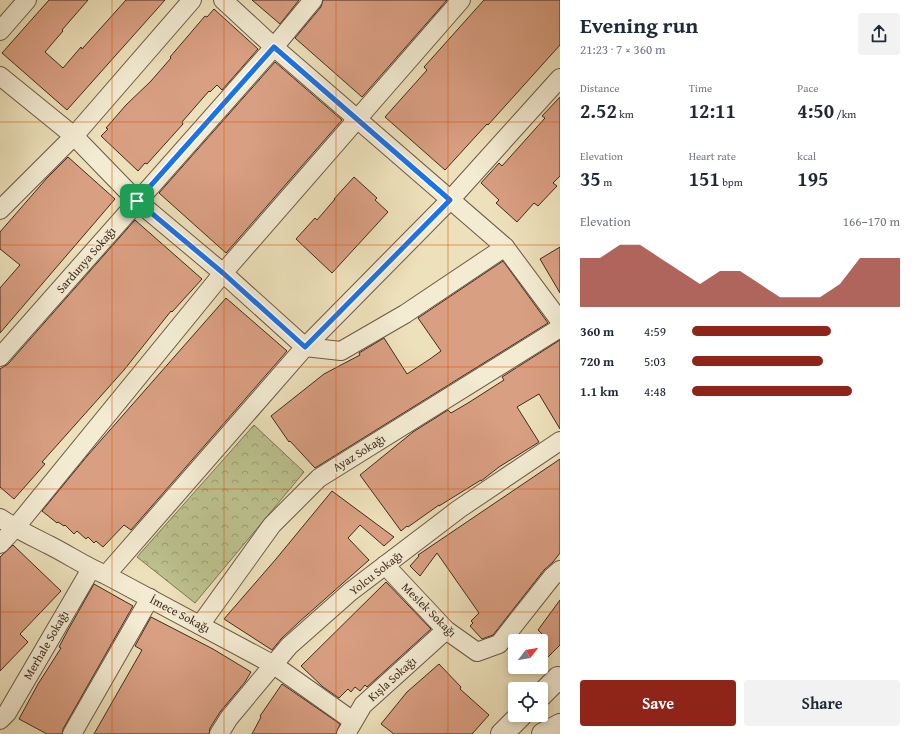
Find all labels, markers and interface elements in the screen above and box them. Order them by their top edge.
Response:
text: Evening run [580,9,698,41]
button: share [858,13,900,55]
text: 21:23 · 7 × 360 m [580,40,666,59]
text: Distance [580,80,619,96]
text: Time [689,80,712,96]
text: Pace [797,80,818,96]
text: 2.52 [580,96,617,125]
text: 12:11 [689,96,736,125]
text: 4:50 [797,96,834,125]
text: km [617,106,634,122]
text: /km [834,106,856,122]
text: Elevation [580,148,623,164]
text: Heart rate [689,148,736,164]
text: kcal [797,148,816,164]
text: 35 [580,164,601,193]
text: 151 [689,164,720,193]
text: 195 [797,164,828,193]
text: m [601,174,612,190]
text: bpm [720,174,743,190]
pin [120,184,154,218]
icon: arrive [126,190,148,212]
text: Elevation [580,212,631,231]
text: 166–170 m [843,212,900,231]
street label: Sardunya Sokağı [52,222,120,297]
text: 360 m [580,322,614,341]
text: 4:59 [644,322,666,341]
text: 720 m [580,352,614,371]
text: 5:03 [644,352,666,371]
text: 1.1 km [580,382,619,401]
text: 4:48 [644,382,666,401]
street label: Ayaz Sokağı [329,429,389,475]
street label: Yolcu Sokağı [345,546,406,599]
street label: Meslek Sokağı [398,579,461,641]
street label: İmece Sokağı [147,591,214,637]
street label: Merhale Sokağı [19,606,73,683]
north arrow [508,634,548,674]
map controls [508,634,548,722]
street label: Kışla Sokağı [364,652,420,705]
button: Save [580,680,736,726]
button: Share [744,680,900,726]
button: locate [508,682,548,722]

